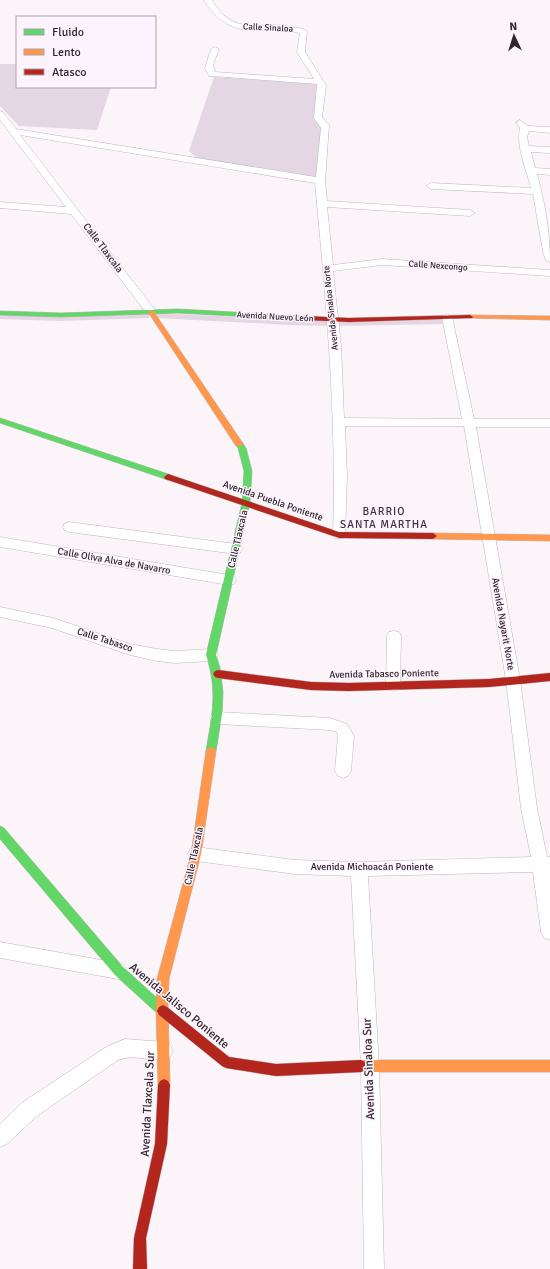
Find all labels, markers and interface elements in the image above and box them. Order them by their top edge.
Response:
legend [16,16,156,88]
north arrow [494,16,534,56]
text: N [509,20,518,33]
street label: Calle Sinaloa [243,21,294,35]
text: Fluido [52,25,84,40]
text: Lento [52,45,81,60]
text: Atasco [52,65,87,80]
street label: Calle Tlaxcala [80,221,126,275]
street label: Calle Nexcongo [408,258,468,274]
street label: Avenida Sinaloa Norte [321,265,341,351]
street label: Avenida Nuevo León [236,309,314,325]
street label: Avenida Puebla Poniente [221,478,325,524]
district label: BARRIO SANTA MARTHA [340,505,428,531]
street label: Calle Tlaxcala [226,509,250,569]
street label: Calle Oliva Alva de Navarro [57,545,171,577]
street label: Avenida Nayarit Norte [489,577,517,671]
street label: Calle Tabasco [76,625,134,655]
street label: Avenida Tabasco Poniente [329,667,439,681]
street label: Calle Tlaxcala [182,826,206,886]
street label: Avenida Michoacán Poniente [311,861,433,873]
street label: Avenida Jalisco Poniente [126,960,232,1052]
street label: Avenida Sinaloa Sur [360,1017,378,1120]
street label: Avenida Tlaxcala Sur [138,1050,158,1157]

